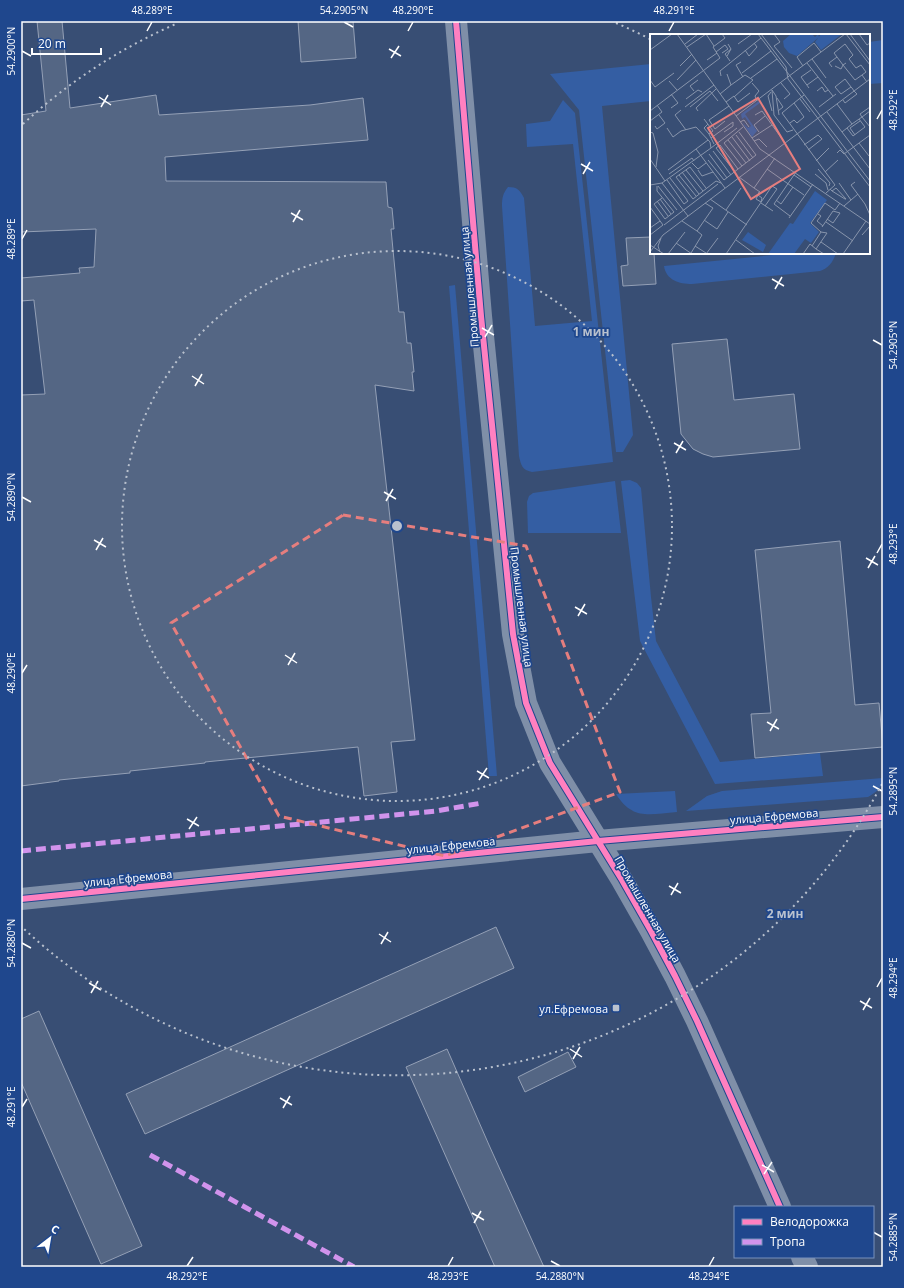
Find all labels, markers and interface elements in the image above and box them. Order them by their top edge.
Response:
text: 48.289°E [131,3,173,17]
text: 54.2905°N [320,3,368,17]
text: 48.290°E [392,3,434,17]
text: 48.291°E [653,3,695,17]
text: 54.2900°N [4,27,18,75]
scale bar [32,30,101,56]
inset map [650,34,870,254]
text: 20 m [38,35,66,52]
text: 48.292°E [886,89,900,131]
text: 48.289°E [4,218,18,260]
street label: Промышленная улица [456,226,482,348]
text: 54.2905°N [886,321,900,369]
text: 1 мин [573,323,609,340]
text: 54.2890°N [4,473,18,521]
centre of rings [390,519,404,533]
text: 48.293°E [886,523,900,565]
street label: Промышленная улица [507,546,537,668]
text: 48.290°E [4,652,18,694]
text: 54.2895°N [886,767,900,815]
street label: улица Ефремова [729,805,819,827]
street label: улица Ефремова [406,833,496,857]
street label: Промышленная улица [611,853,685,965]
street label: улица Ефремова [83,866,173,890]
text: 2 мин [767,905,803,922]
text: 54.2880°N [4,919,18,967]
text: 48.294°E [886,957,900,999]
place label: ул.Ефремова [539,1001,608,1016]
marker: ул.Ефремова [611,1003,621,1013]
text: 48.291°E [4,1086,18,1128]
legend [734,1206,874,1258]
text: Велодорожка [770,1213,849,1230]
text: 54.2885°N [886,1213,900,1261]
north arrow [30,1218,70,1258]
text: С [49,1221,62,1237]
text: Тропа [770,1233,805,1250]
text: 48.292°E [166,1269,208,1283]
text: 48.293°E [427,1269,469,1283]
text: 54.2880°N [536,1269,584,1283]
text: 48.294°E [688,1269,730,1283]

